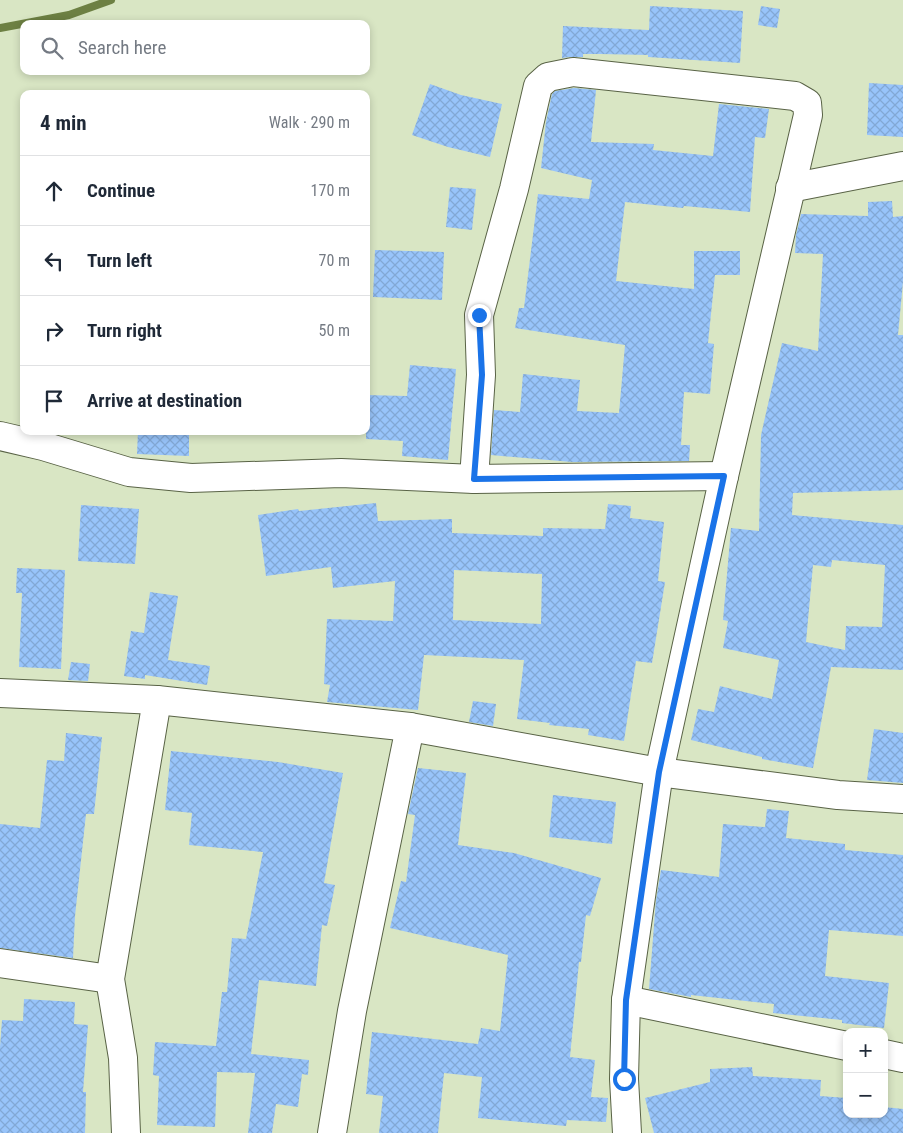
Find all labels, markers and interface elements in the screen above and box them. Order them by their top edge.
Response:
search box [20,20,370,75]
icon: search [38,34,66,62]
text: Search here [78,36,166,59]
text: 4 min [40,111,87,135]
text: Walk · 290 m [269,113,350,132]
icon: ahead [40,177,68,205]
text: Continue [87,179,155,202]
text: 170 m [311,181,350,200]
icon: left [40,247,68,275]
text: Turn left [87,249,152,272]
text: 70 m [318,251,350,270]
route end [468,304,491,327]
icon: right [40,317,68,345]
text: Turn right [87,319,162,342]
text: 50 m [318,321,350,340]
icon: arrive [40,387,68,415]
text: Arrive at destination [87,389,242,412]
map controls [843,1028,888,1118]
button: + [843,1028,888,1073]
route start [613,1068,636,1091]
button: − [843,1073,888,1118]

